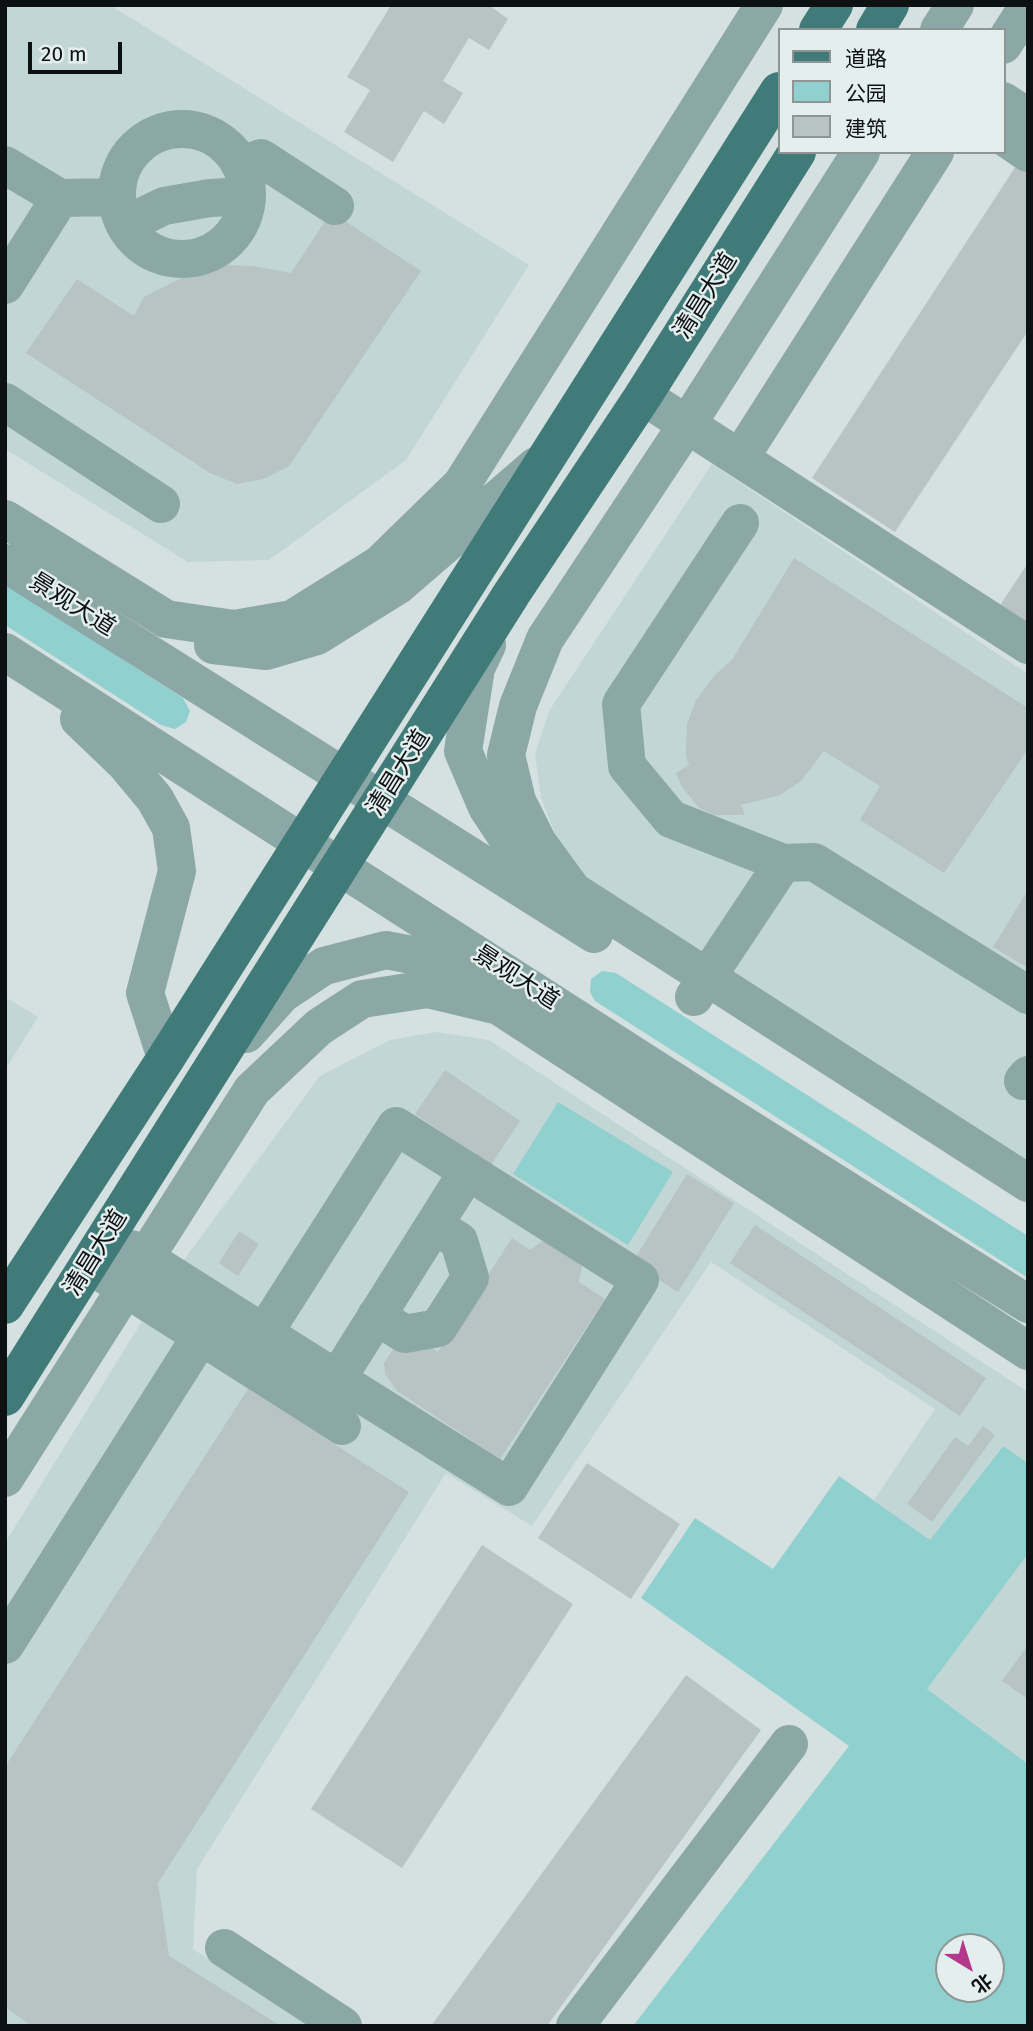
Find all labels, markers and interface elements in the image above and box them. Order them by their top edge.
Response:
scale bar [32,28,126,72]
legend [778,28,1005,154]
text: 20 m [41,41,87,67]
text: 道路 [845,46,887,72]
text: 公园 [845,81,887,107]
text: 建筑 [845,116,887,142]
street label: 清昌大道 [668,248,744,344]
street label: 景观大道 [24,567,120,643]
street label: 清昌大道 [361,725,437,821]
street label: 景观大道 [468,940,564,1016]
street label: 清昌大道 [58,1205,134,1301]
north arrow [935,1933,1005,2003]
text: 北 [967,1968,997,1998]

